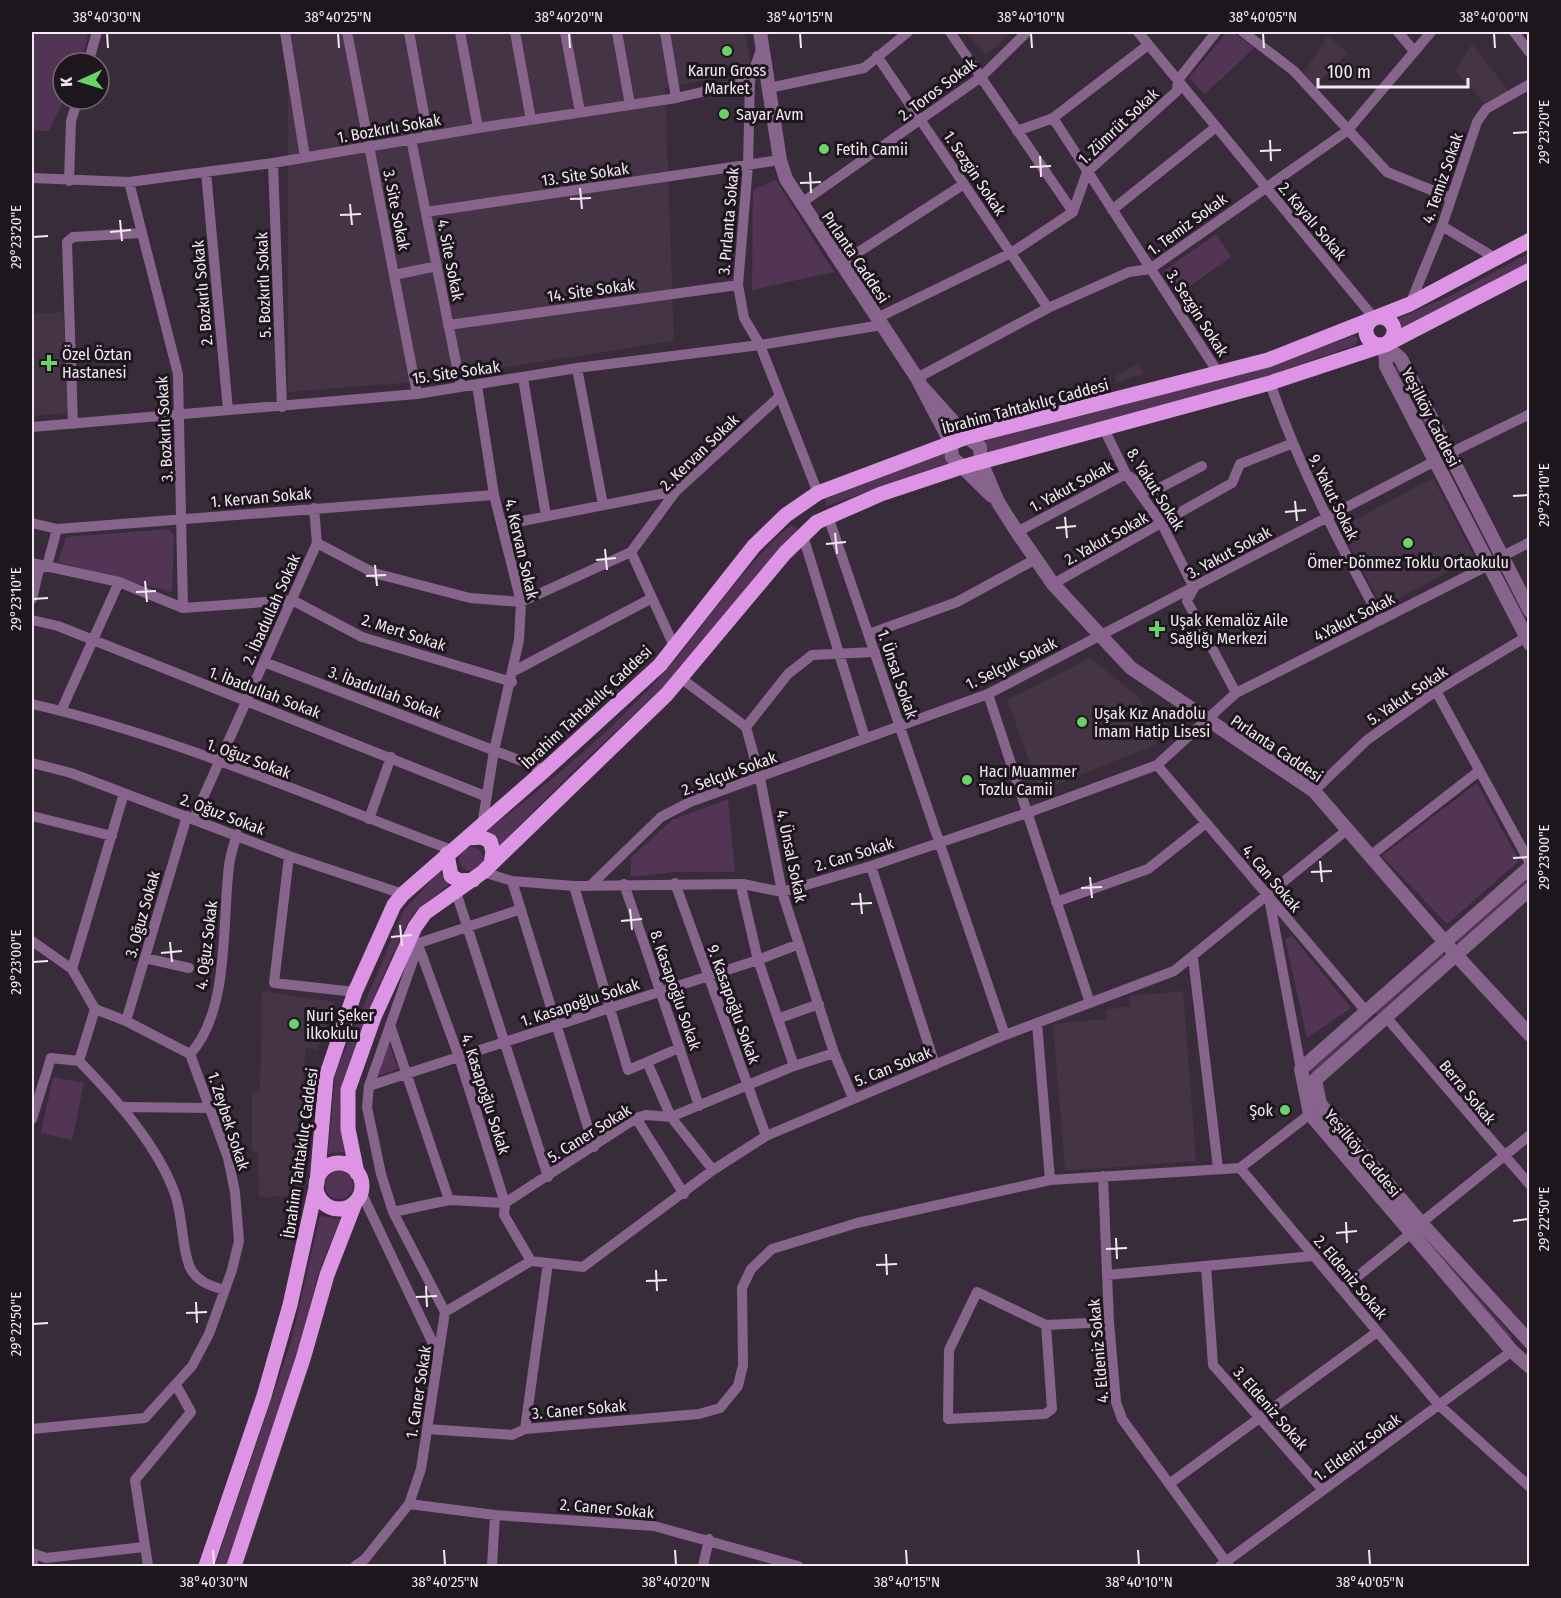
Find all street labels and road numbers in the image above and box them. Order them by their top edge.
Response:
street label: 2. Toros Sokak [895,54,980,125]
street label: 1. Zümrüt Sokak [1074,84,1163,168]
street label: 1. Bozkırlı Sokak [336,110,443,147]
street label: 1. Sezgin Sokak [939,127,1010,220]
street label: 4. Temiz Sokak [1418,130,1467,226]
street label: 13. Site Sokak [540,159,631,190]
street label: 3. Pırlanta Sokak [714,166,743,276]
street label: 3. Site Sokak [379,168,414,253]
street label: 2. Kayalı Sokak [1275,179,1351,264]
street label: 1. Temiz Sokak [1144,189,1231,259]
street label: Pırlanta Caddesi [818,208,893,307]
street label: 4. Site Sokak [433,218,468,303]
street label: 5. Bozkırlı Sokak [252,231,275,338]
street label: 2. Bozkırlı Sokak [188,239,217,346]
street label: 3. Sezgin Sokak [1163,267,1233,360]
street label: 14. Site Sokak [546,275,637,306]
street label: 15. Site Sokak [411,357,502,388]
street label: Yeşilköy Caddesi [1398,365,1464,470]
street label: 3. Bozkırlı Sokak [152,375,177,482]
street label: İbrahim Tahtakılıç Caddesi [940,375,1111,438]
street label: 2. Kervan Sokak [656,410,743,495]
street label: 8. Yakut Sokak [1123,445,1189,534]
street label: 9. Yakut Sokak [1305,451,1363,544]
street label: 1. Yakut Sokak [1026,456,1117,516]
street label: 1. Kervan Sokak [210,484,313,511]
street label: 4. Kervan Sokak [501,497,542,602]
street label: 2. Yakut Sokak [1061,507,1152,569]
street label: 3. Yakut Sokak [1184,522,1275,583]
street label: 2. İbadullah Sokak [239,551,305,667]
street label: 4.Yakut Sokak [1311,589,1398,646]
street label: 2. Mert Sokak [360,610,449,655]
street label: 1. Ünsal Sokak [873,627,922,721]
street label: 1. Selçuk Sokak [963,633,1060,694]
street label: İbrahim Tahtakılıç Caddesi [517,642,656,773]
street label: 5. Yakut Sokak [1364,661,1451,729]
street label: 1. İbadullah Sokak [206,662,324,723]
street label: 3. İbadullah Sokak [326,662,444,723]
street label: Pırlanta Caddesi [1227,711,1326,786]
street label: 1. Oğuz Sokak [204,734,294,783]
street label: 2. Selçuk Sokak [679,747,780,799]
street label: 2. Oğuz Sokak [178,790,268,839]
street label: 4. Ünsal Sokak [772,808,811,905]
street label: 2. Can Sokak [813,833,896,875]
street label: 4. Can Sokak [1238,841,1306,916]
street label: 3. Oğuz Sokak [121,868,164,960]
street label: 4. Oğuz Sokak [192,899,221,991]
street label: 8. Kasapoğlu Sokak [646,928,705,1053]
street label: 9. Kasapoğlu Sokak [703,942,764,1067]
street label: 1. Kasapoğlu Sokak [518,974,642,1031]
street label: 4. Kasapoğlu Sokak [457,1032,514,1157]
street label: 5. Can Sokak [852,1042,935,1091]
street label: Berra Sokak [1435,1056,1500,1129]
street label: İbrahim Tahtakılıç Caddesi [279,1067,322,1240]
street label: 1. Zeybek Sokak [204,1070,253,1173]
street label: 5. Caner Sokak [544,1100,635,1167]
street label: Yeşilköy Caddesi [1321,1106,1405,1201]
street label: 2. Eldeniz Sokak [1310,1232,1392,1324]
street label: 4. Eldeniz Sokak [1084,1298,1113,1404]
street label: 1. Caner Sokak [402,1344,435,1440]
street label: 3. Eldeniz Sokak [1229,1363,1312,1454]
street label: 3. Caner Sokak [531,1396,628,1423]
street label: 1. Eldeniz Sokak [1310,1409,1405,1485]
street label: 2. Caner Sokak [559,1495,655,1522]

